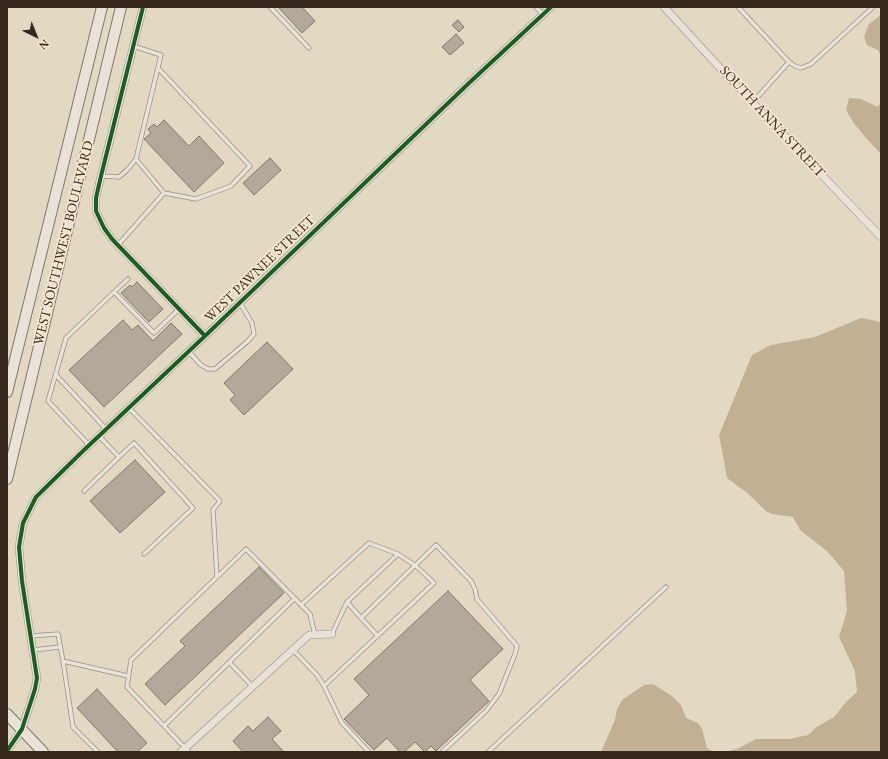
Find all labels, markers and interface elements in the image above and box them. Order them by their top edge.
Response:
north arrow [16,16,56,56]
text: N [36,37,52,53]
street label: SOUTH ANNA STREET [716,63,828,181]
street label: WEST SOUTHWEST BOULEVARD [30,139,98,347]
street label: WEST PAWNEE STREET [201,212,319,326]

